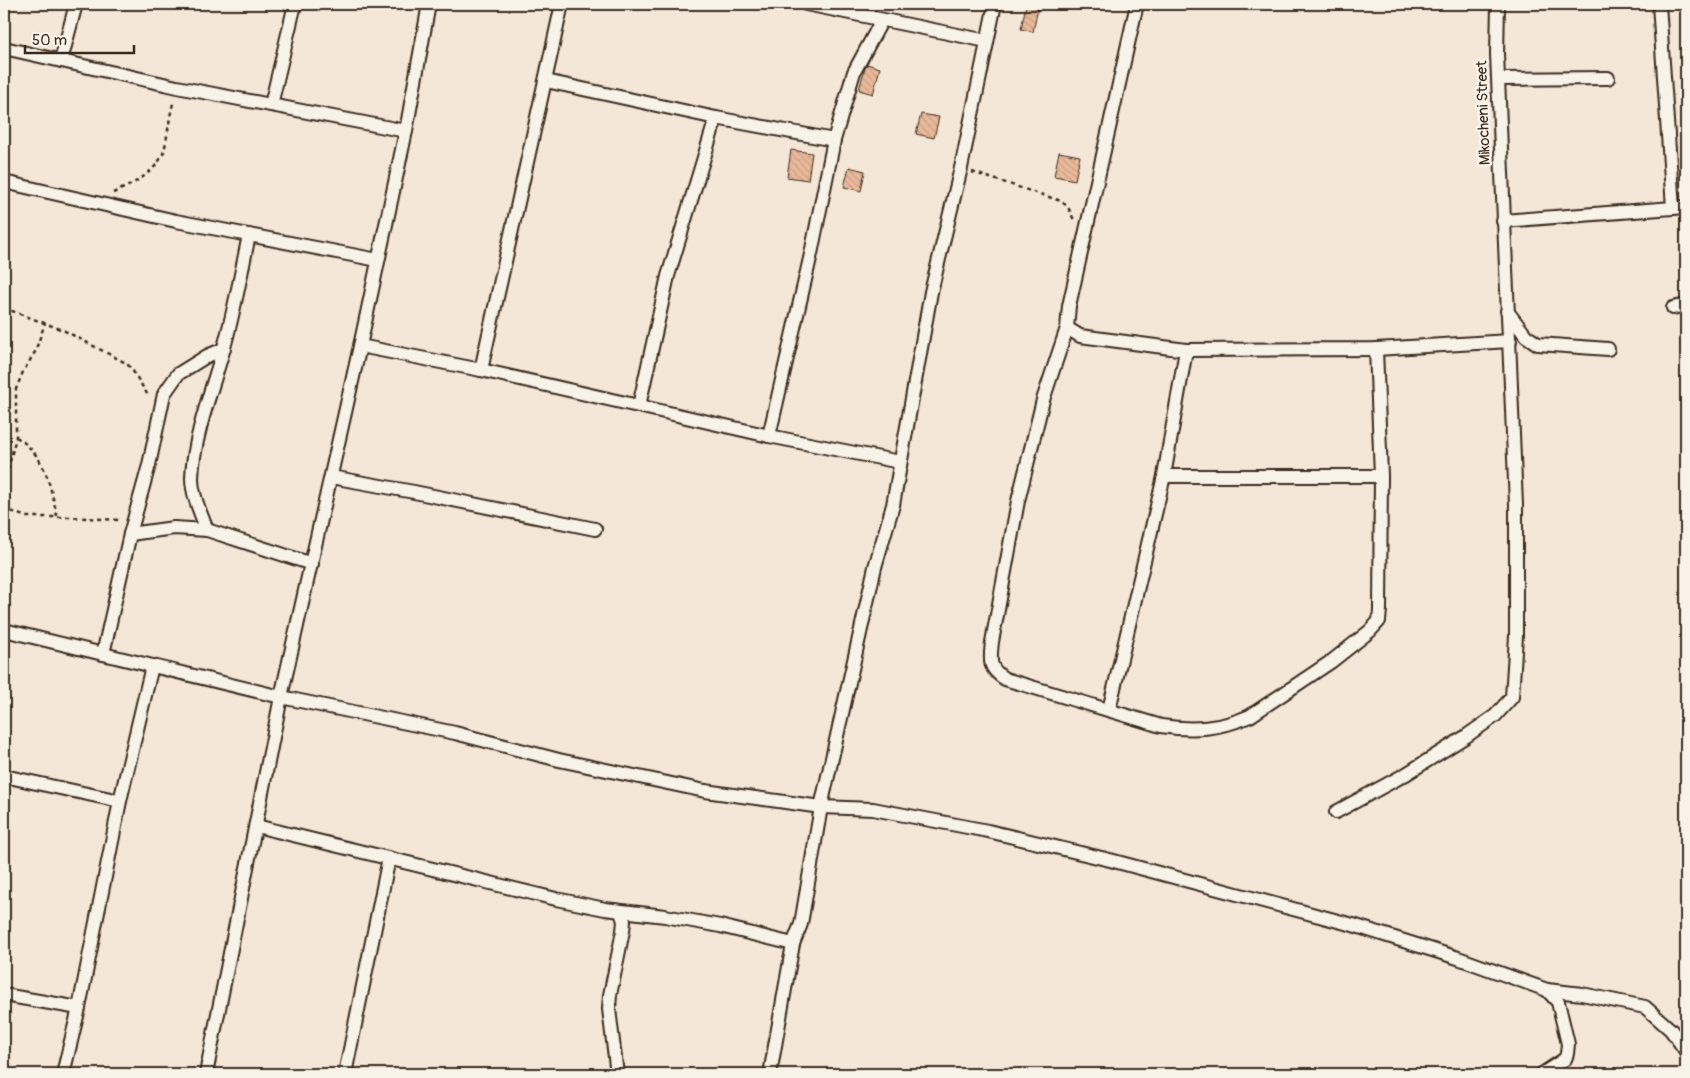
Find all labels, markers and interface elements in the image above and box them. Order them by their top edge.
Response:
scale bar [25,22,134,54]
text: 50 m [32,31,67,50]
street label: Mikocheni Street [1472,59,1495,166]

